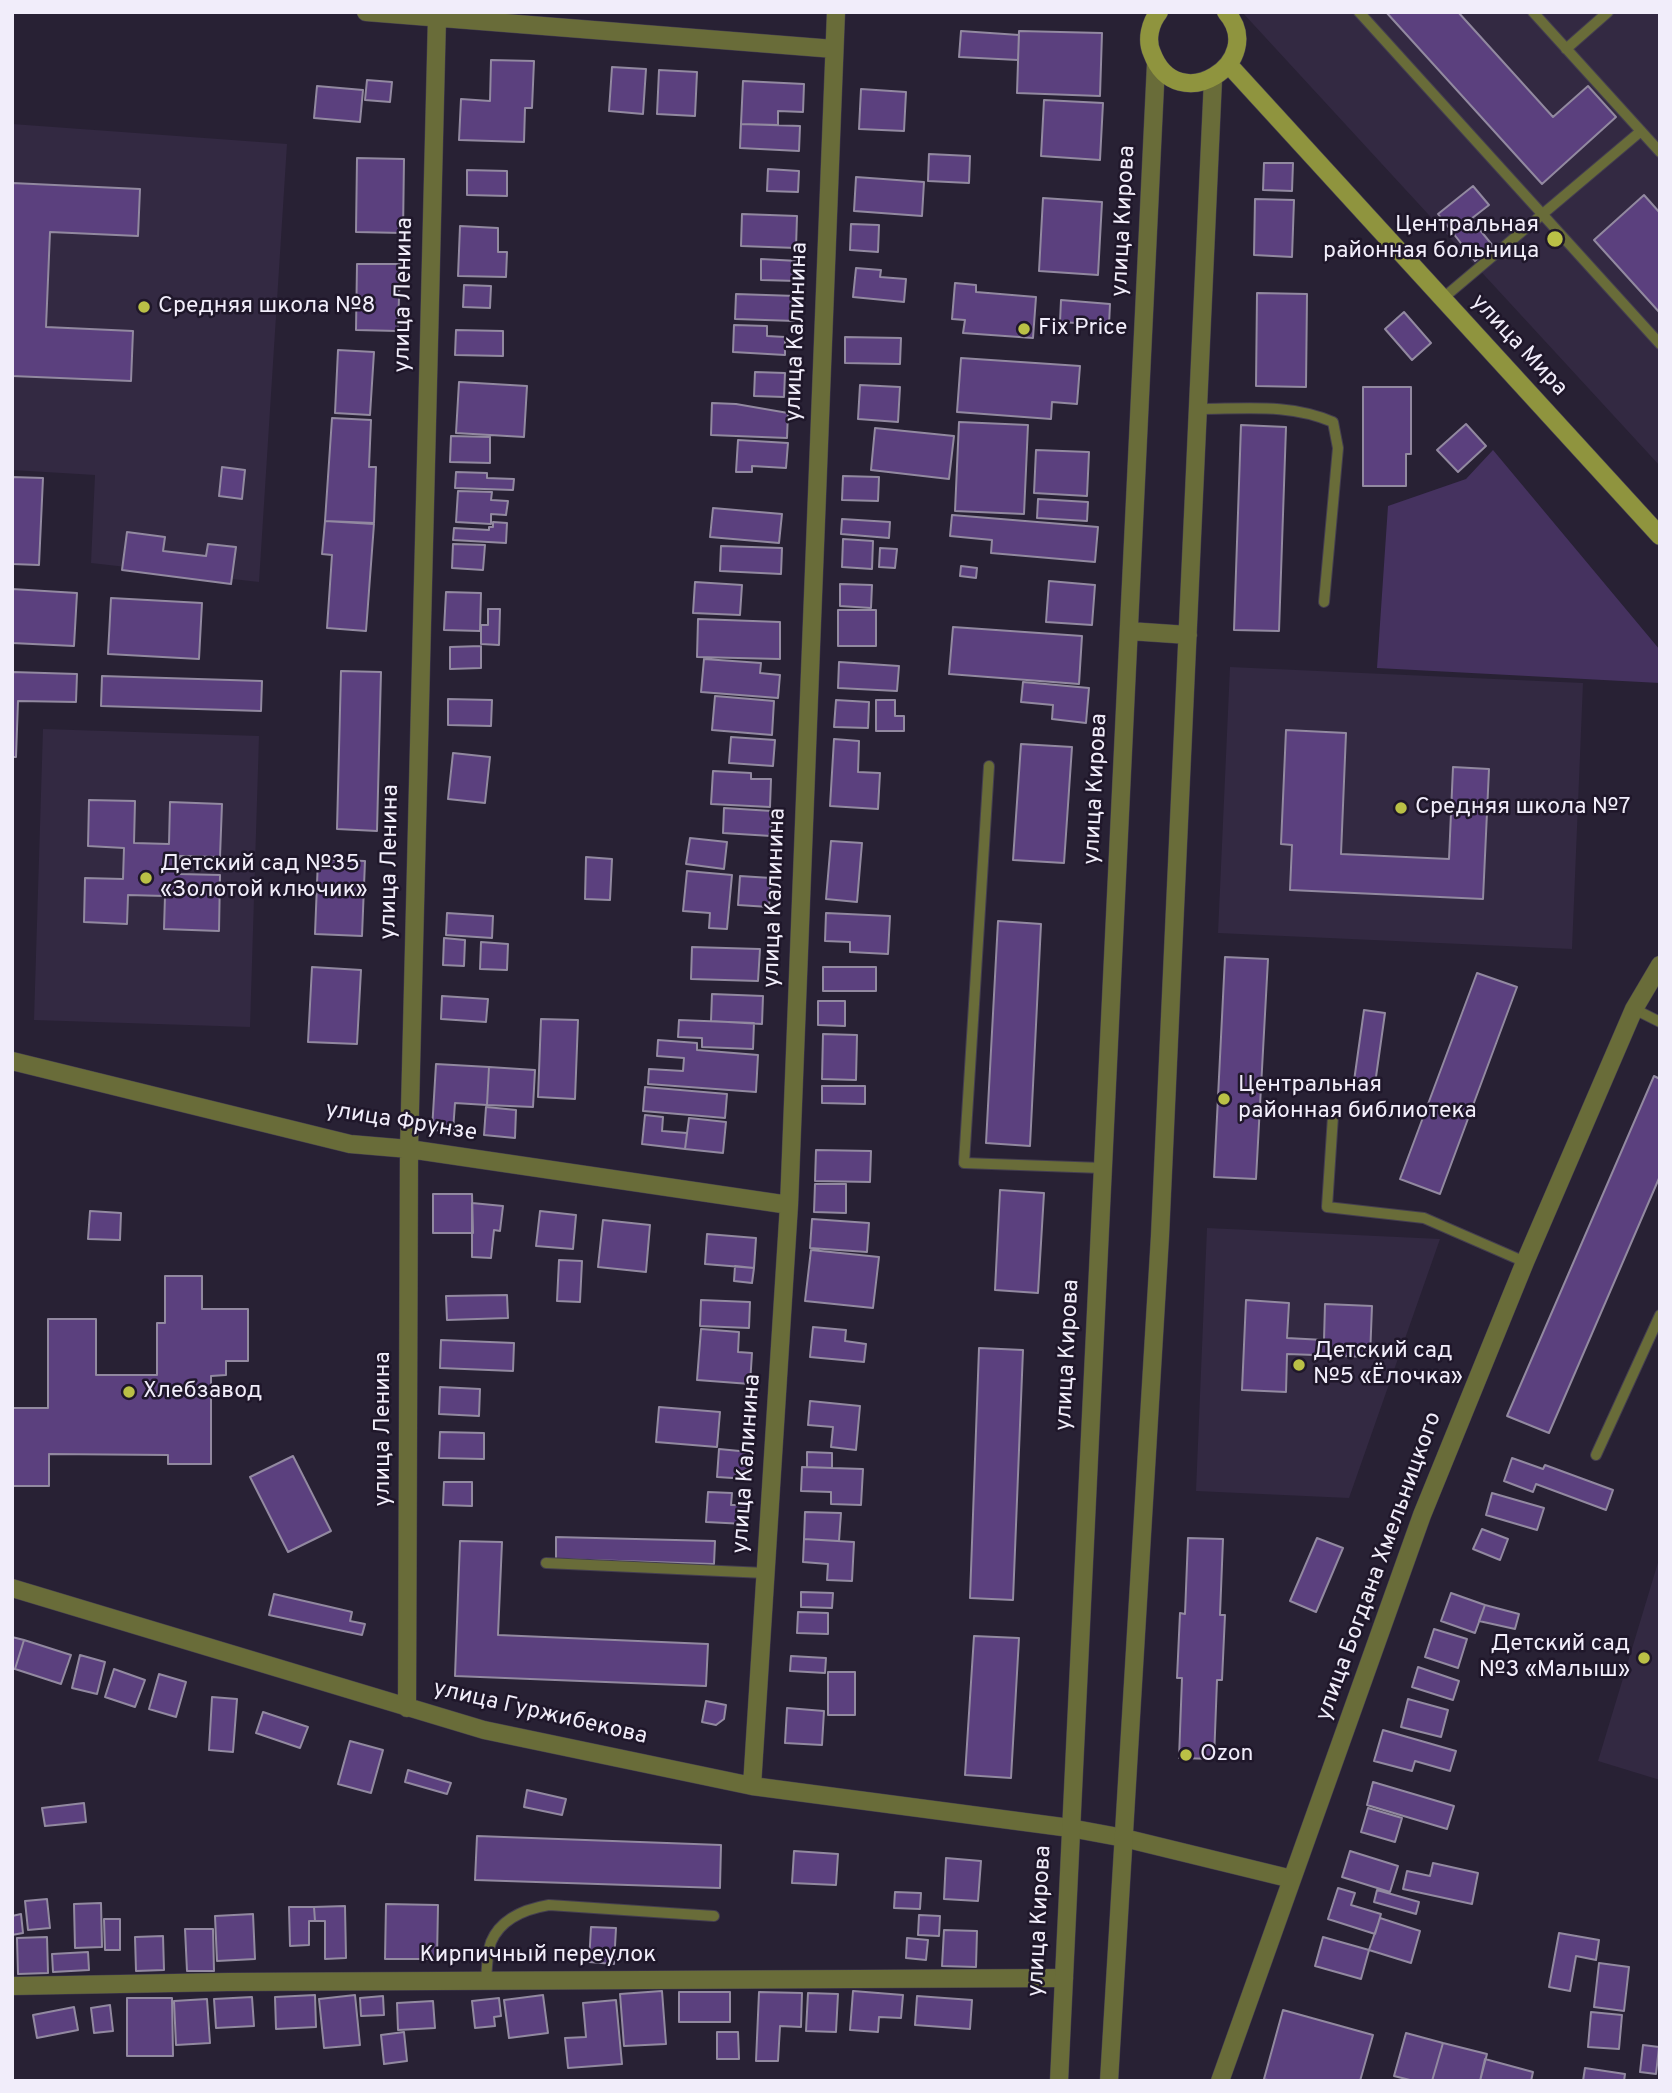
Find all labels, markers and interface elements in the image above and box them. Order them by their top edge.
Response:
street label: улица Кирова [1107,145,1143,297]
place label: Центральная районная больница [1323,212,1539,266]
street label: улица Ленина [390,217,420,373]
marker: Центральная районная больница [1545,229,1565,249]
street label: улица Калинина [781,242,815,422]
street label: улица Мира [1464,289,1572,403]
place label: Средняя школа №8 [158,293,376,321]
marker: Средняя школа №8 [136,299,152,315]
place label: Fix Price [1038,315,1127,343]
marker: Fix Price [1016,321,1032,337]
street label: улица Кирова [1079,713,1115,865]
street label: улица Ленина [376,784,406,940]
place label: Средняя школа №7 [1415,794,1631,822]
marker: Средняя школа №7 [1393,800,1409,816]
street label: улица Калинина [759,808,793,988]
place label: Детский сад №35 «Золотой ключик» [160,851,368,905]
marker: Детский сад №35 «Золотой ключик» [138,870,154,886]
place label: Центральная районная библиотека [1238,1072,1477,1126]
marker: Центральная районная библиотека [1216,1091,1232,1107]
street label: улица Фрунзе [323,1097,479,1149]
street label: улица Кирова [1051,1279,1087,1431]
place label: Детский сад №5 «Ёлочка» [1313,1338,1463,1392]
street label: улица Ленина [370,1351,398,1507]
marker: Детский сад №5 «Ёлочка» [1291,1357,1307,1373]
street label: улица Калинина [728,1373,768,1555]
place label: Хлебзавод [143,1378,262,1406]
marker: Хлебзавод [121,1384,137,1400]
street label: улица Богдана Хмельницкого [1311,1409,1449,1725]
place label: Детский сад №3 «Малыш» [1479,1631,1630,1685]
marker: Детский сад №3 «Малыш» [1636,1650,1652,1666]
street label: улица Гуржибекова [430,1676,650,1752]
place label: Ozon [1200,1741,1253,1769]
marker: Ozon [1178,1747,1194,1763]
street label: улица Кирова [1023,1845,1059,1997]
street label: Кирпичный переулок [420,1942,656,1970]

